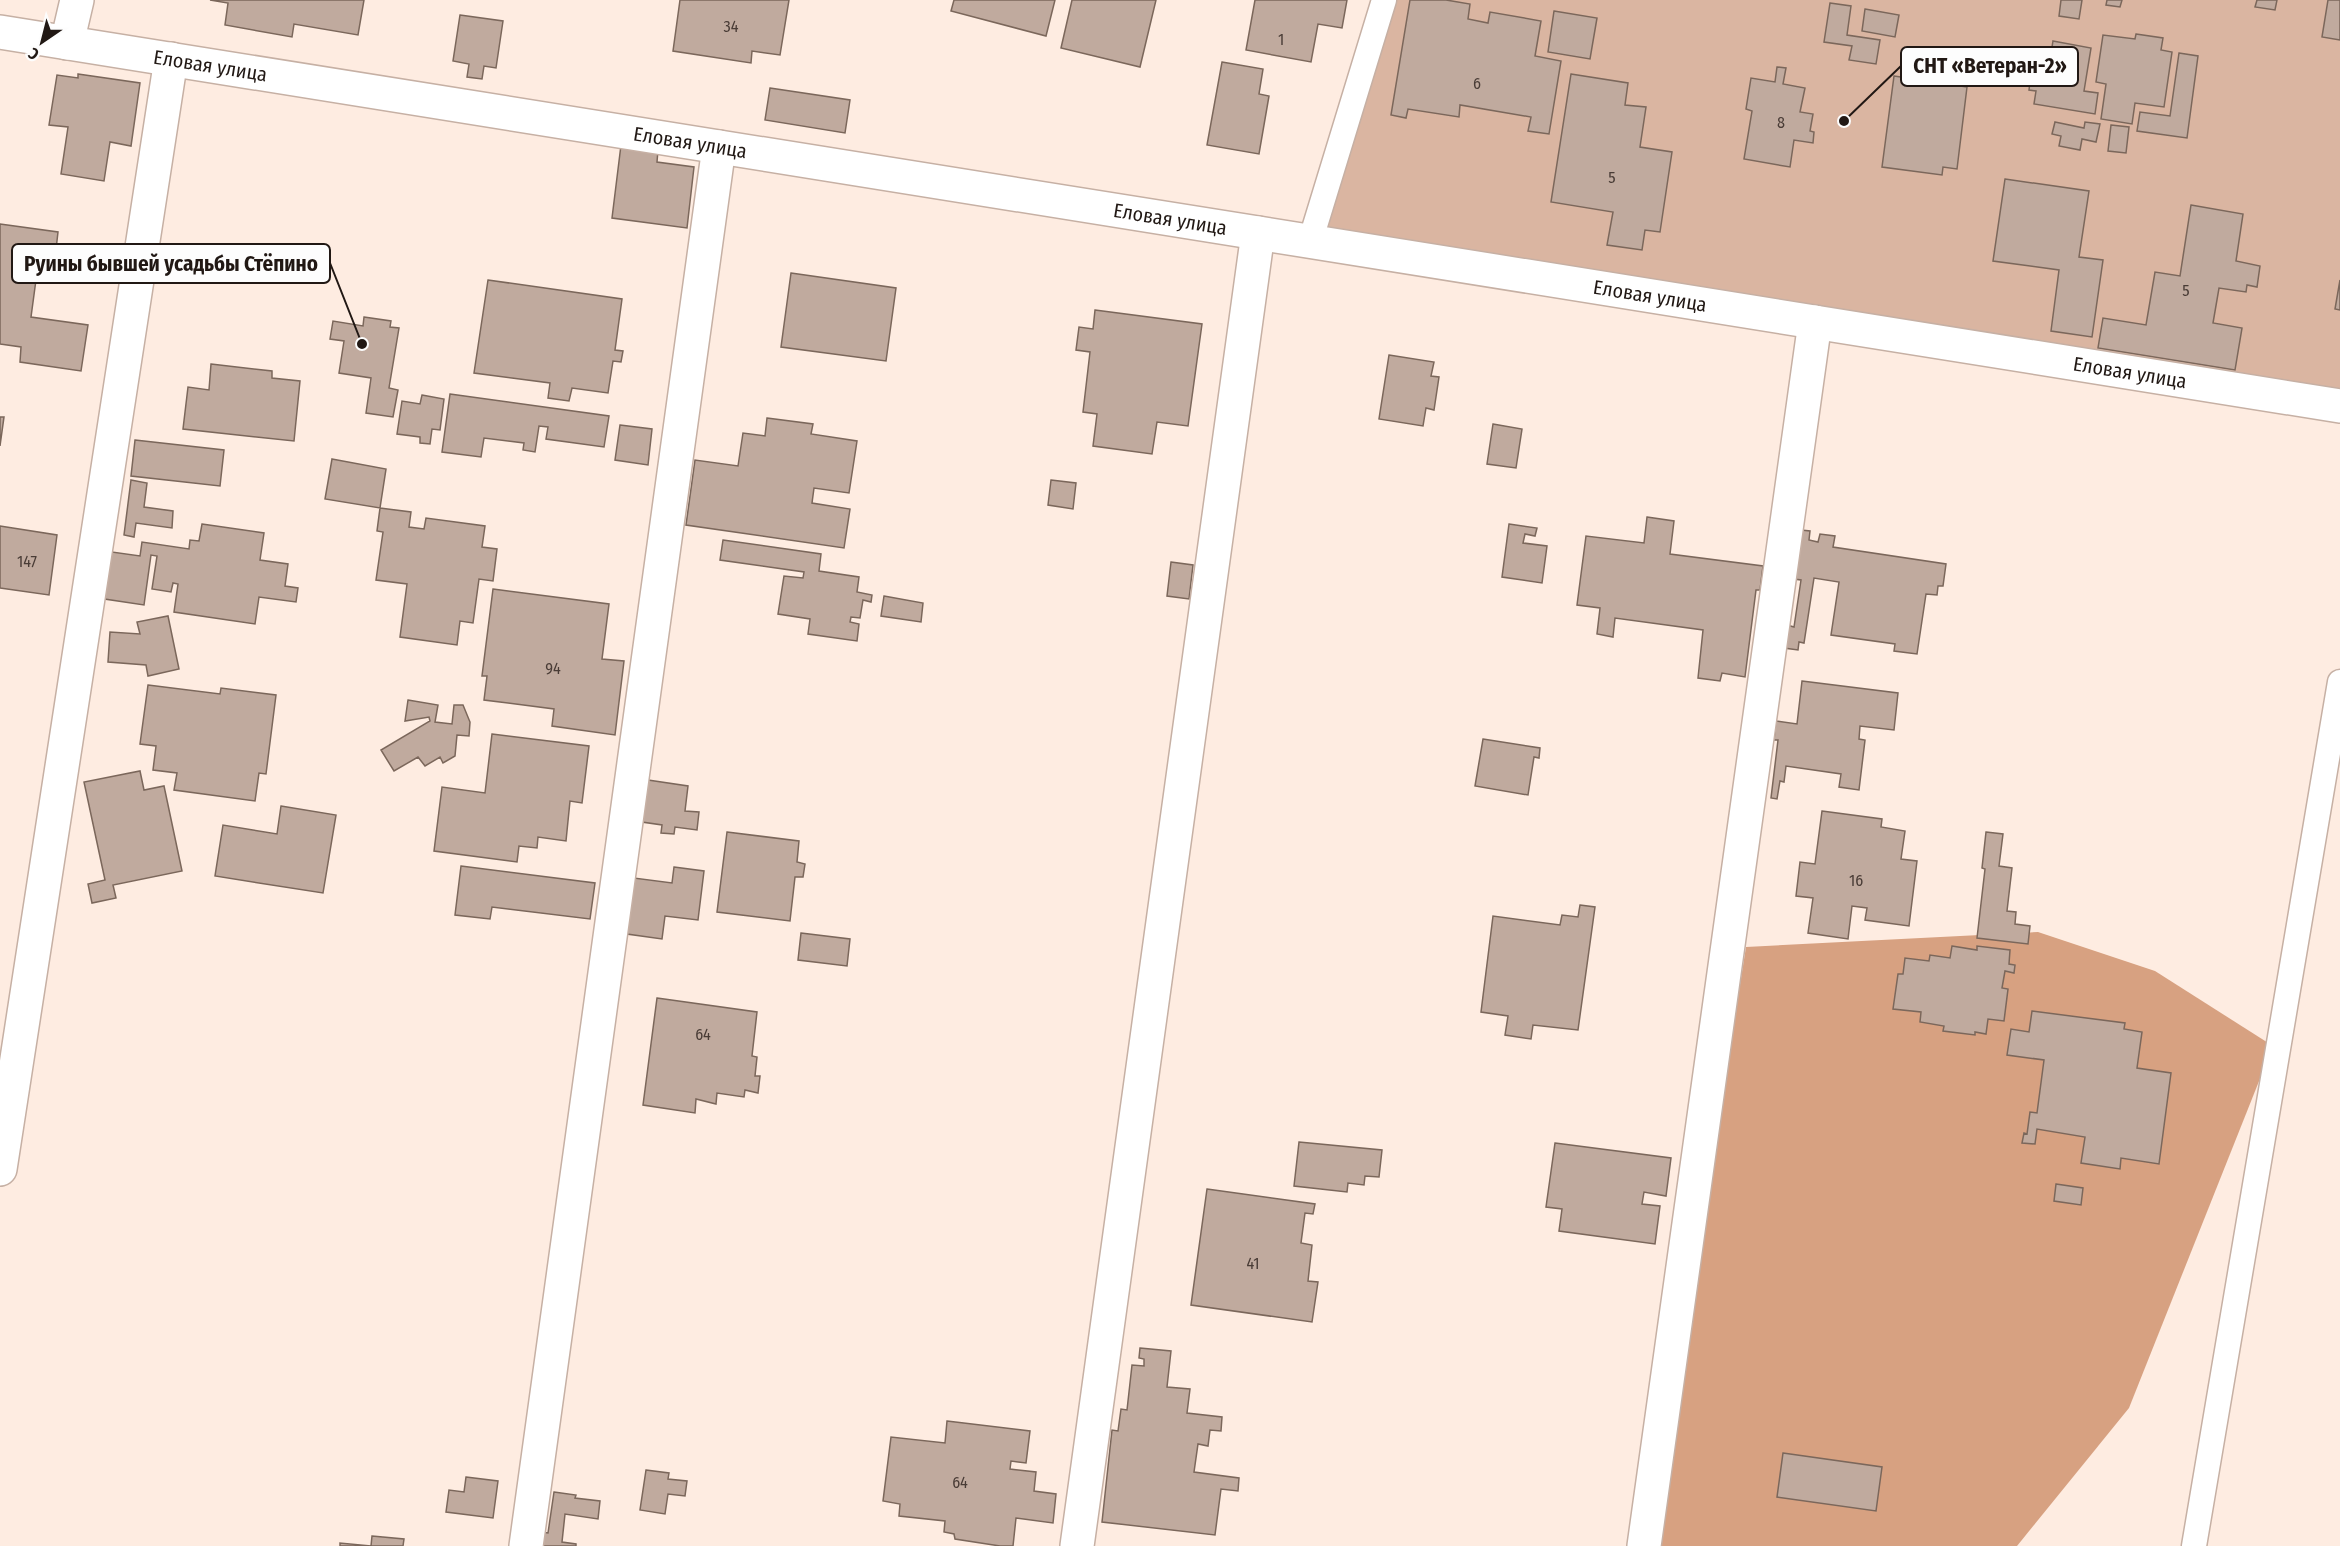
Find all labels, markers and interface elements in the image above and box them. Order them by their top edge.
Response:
north arrow [12,12,72,72]
house number: 34 [724,17,739,36]
house number: 1 [1278,30,1284,49]
text: С [24,43,43,64]
street label: Еловая улица [152,45,269,87]
callout: СНТ «Ветеран-2» [1901,47,2078,86]
text: СНТ «Ветеран-2» [1913,53,2067,79]
house number: 6 [1473,74,1481,93]
house number: 8 [1777,113,1785,132]
street label: Еловая улица [632,121,749,163]
house number: 5 [1608,168,1616,187]
street label: Еловая улица [1112,198,1229,240]
callout: Руины бывшей усадьбы Стёпино [12,244,330,283]
text: Руины бывшей усадьбы Стёпино [24,251,318,277]
street label: Еловая улица [1592,275,1709,317]
house number: 5 [2182,281,2190,300]
street label: Еловая улица [2071,352,2188,393]
house number: 147 [17,552,38,571]
house number: 94 [545,659,561,678]
house number: 16 [1849,871,1863,890]
house number: 64 [695,1025,711,1044]
house number: 41 [1246,1254,1260,1273]
house number: 64 [952,1473,968,1492]

